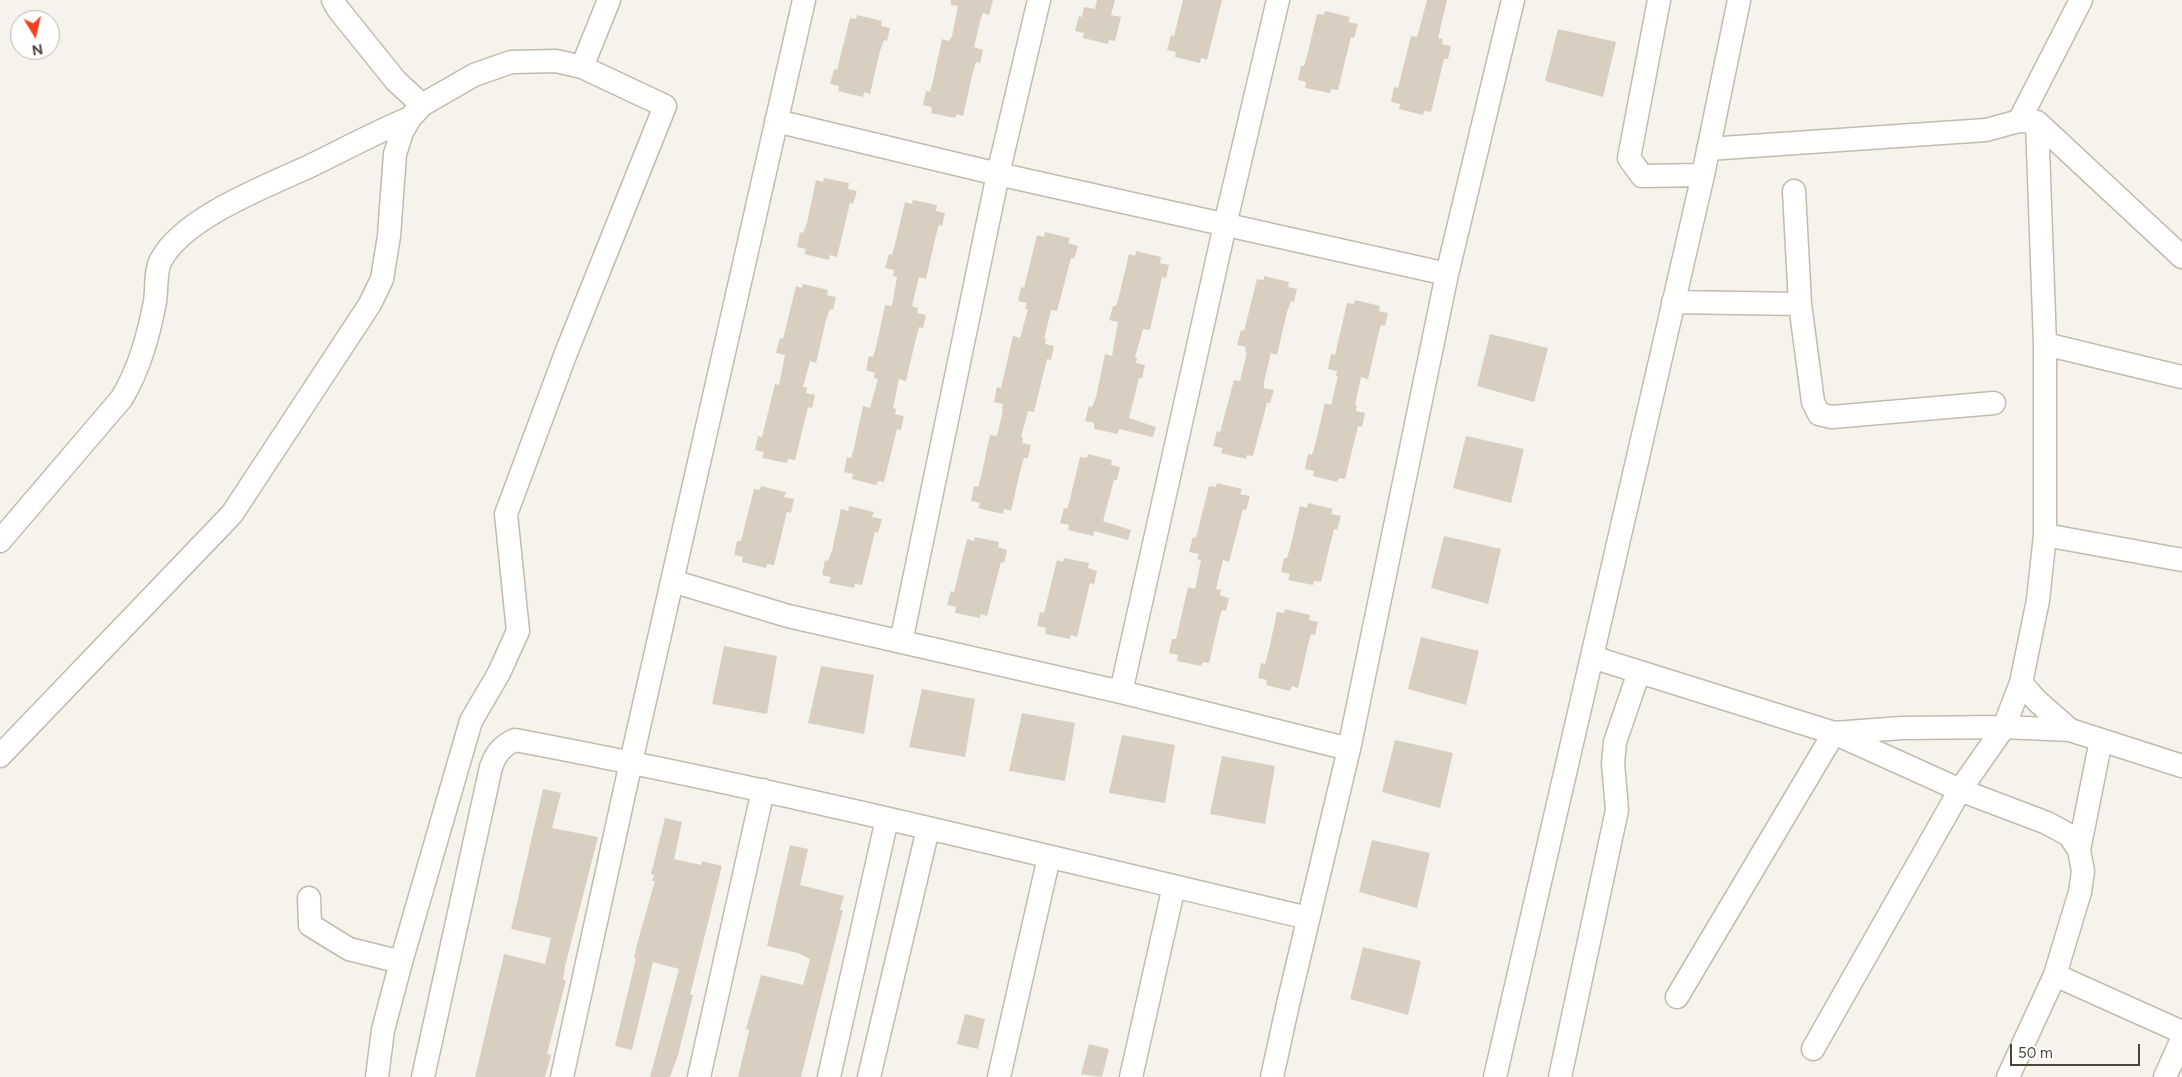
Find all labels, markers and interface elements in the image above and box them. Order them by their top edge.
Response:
north arrow [10,10,60,60]
text: N [31,40,44,59]
scale bar [2012,1034,2142,1066]
text: 50 m [2018,1044,2053,1062]

